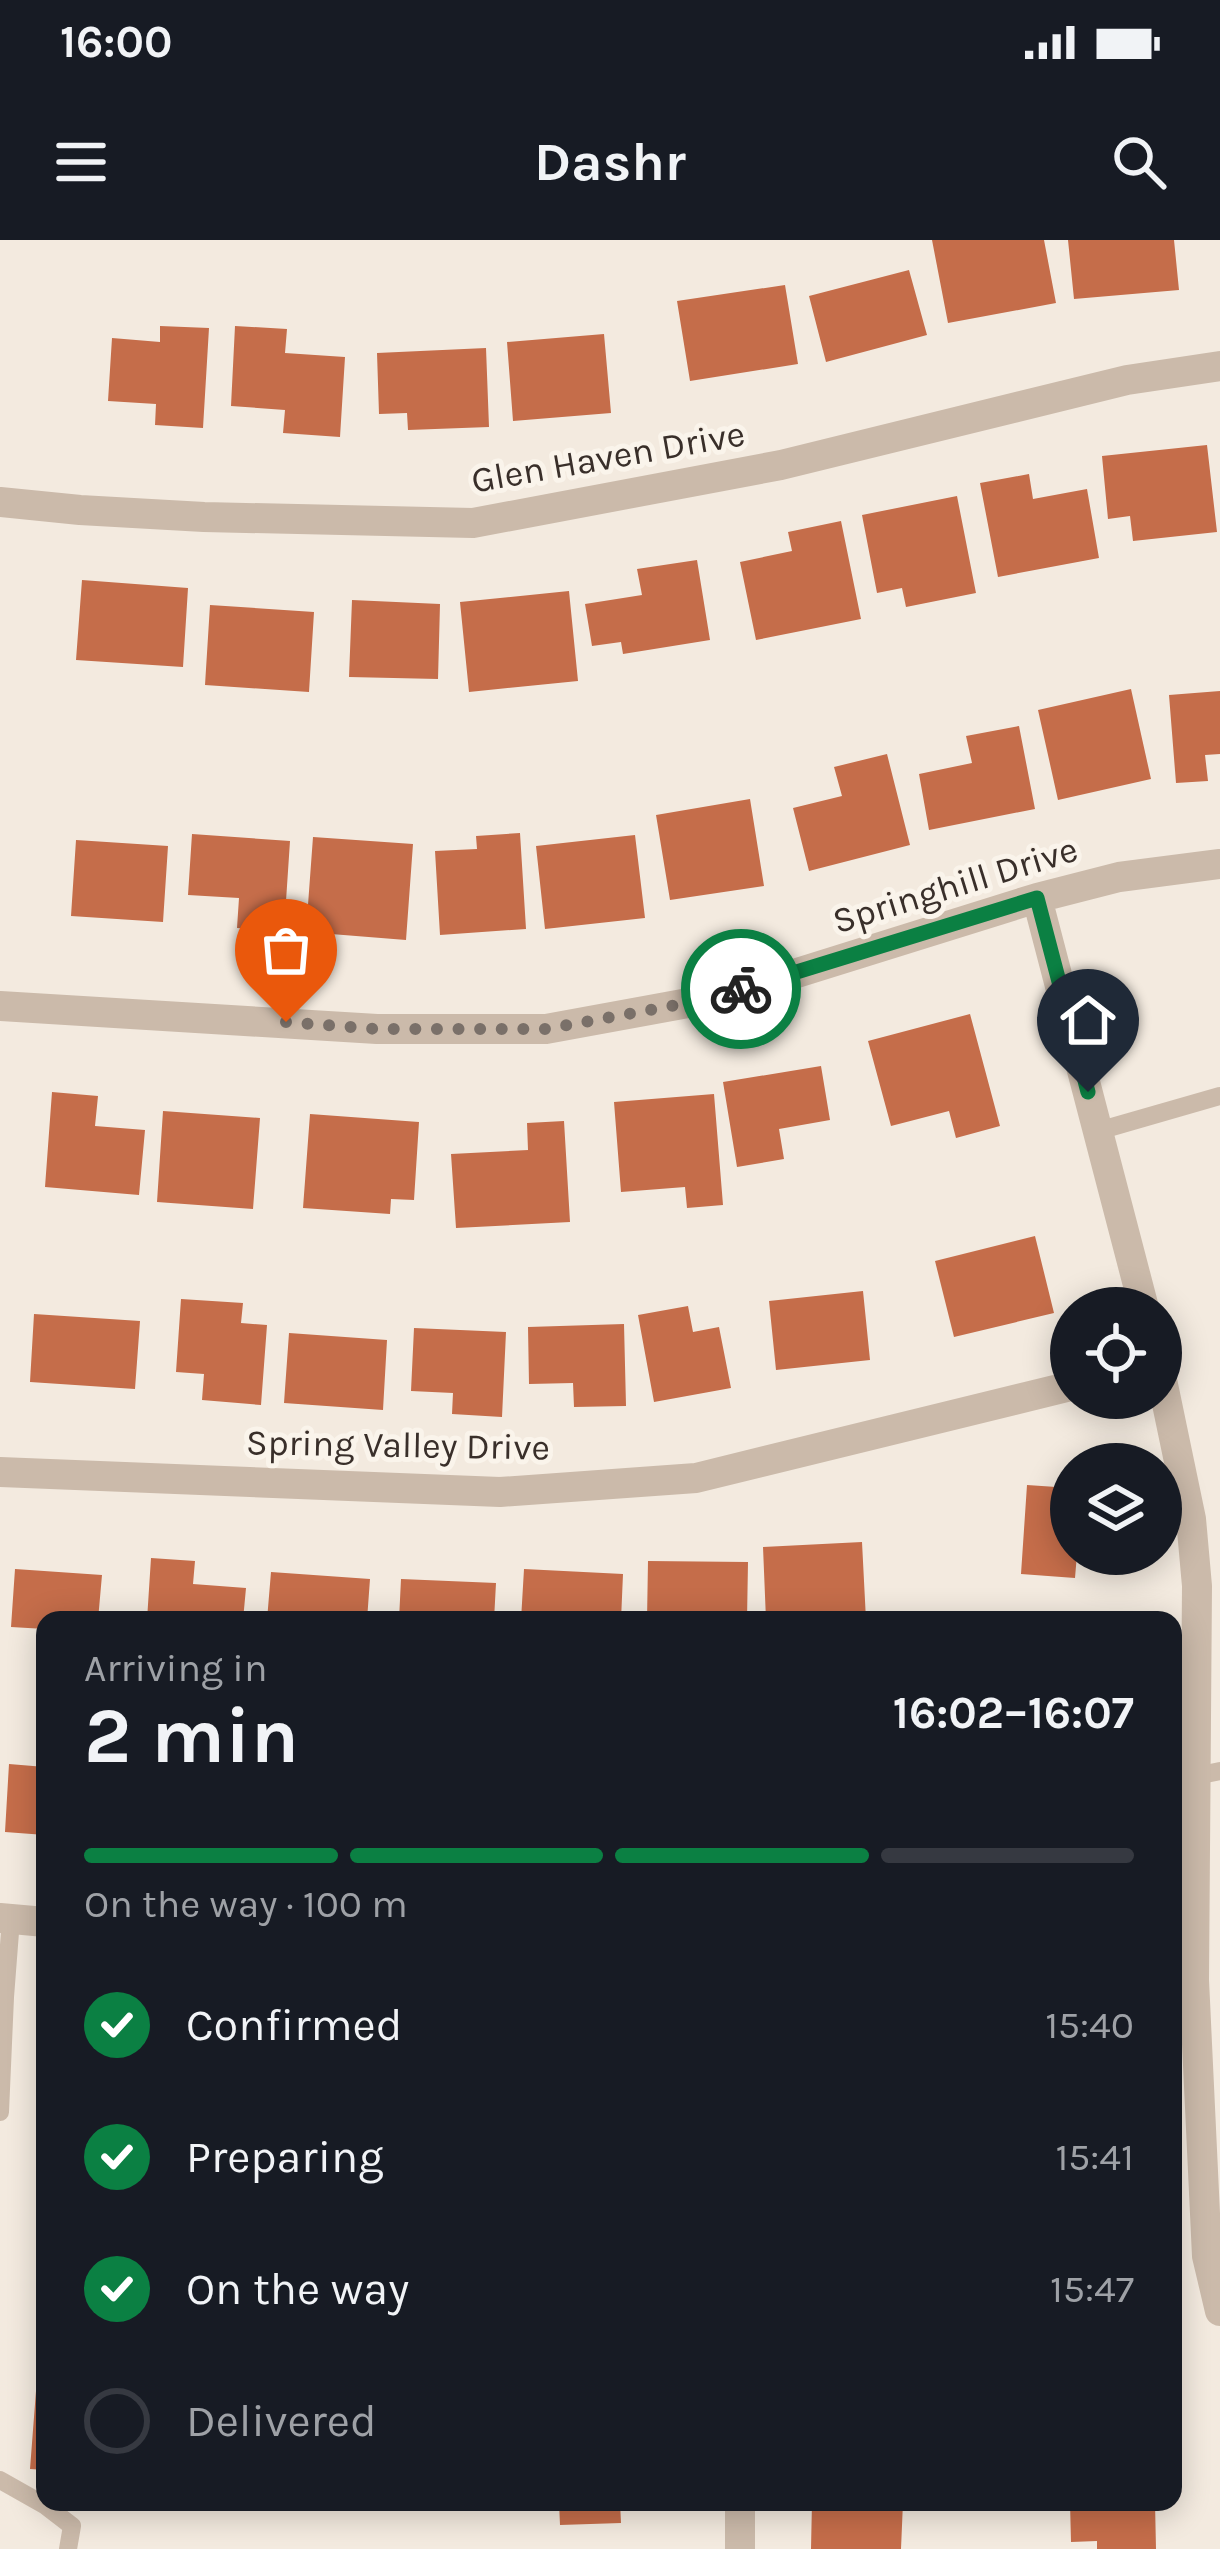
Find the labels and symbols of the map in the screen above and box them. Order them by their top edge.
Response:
street label: Glen Haven Drive [468,412,748,502]
street label: Springhill Drive [827,828,1083,942]
pin [235,899,337,1022]
courier [681,929,801,1049]
pin [1037,969,1139,1092]
street label: Spring Valley Drive [246,1421,550,1469]

